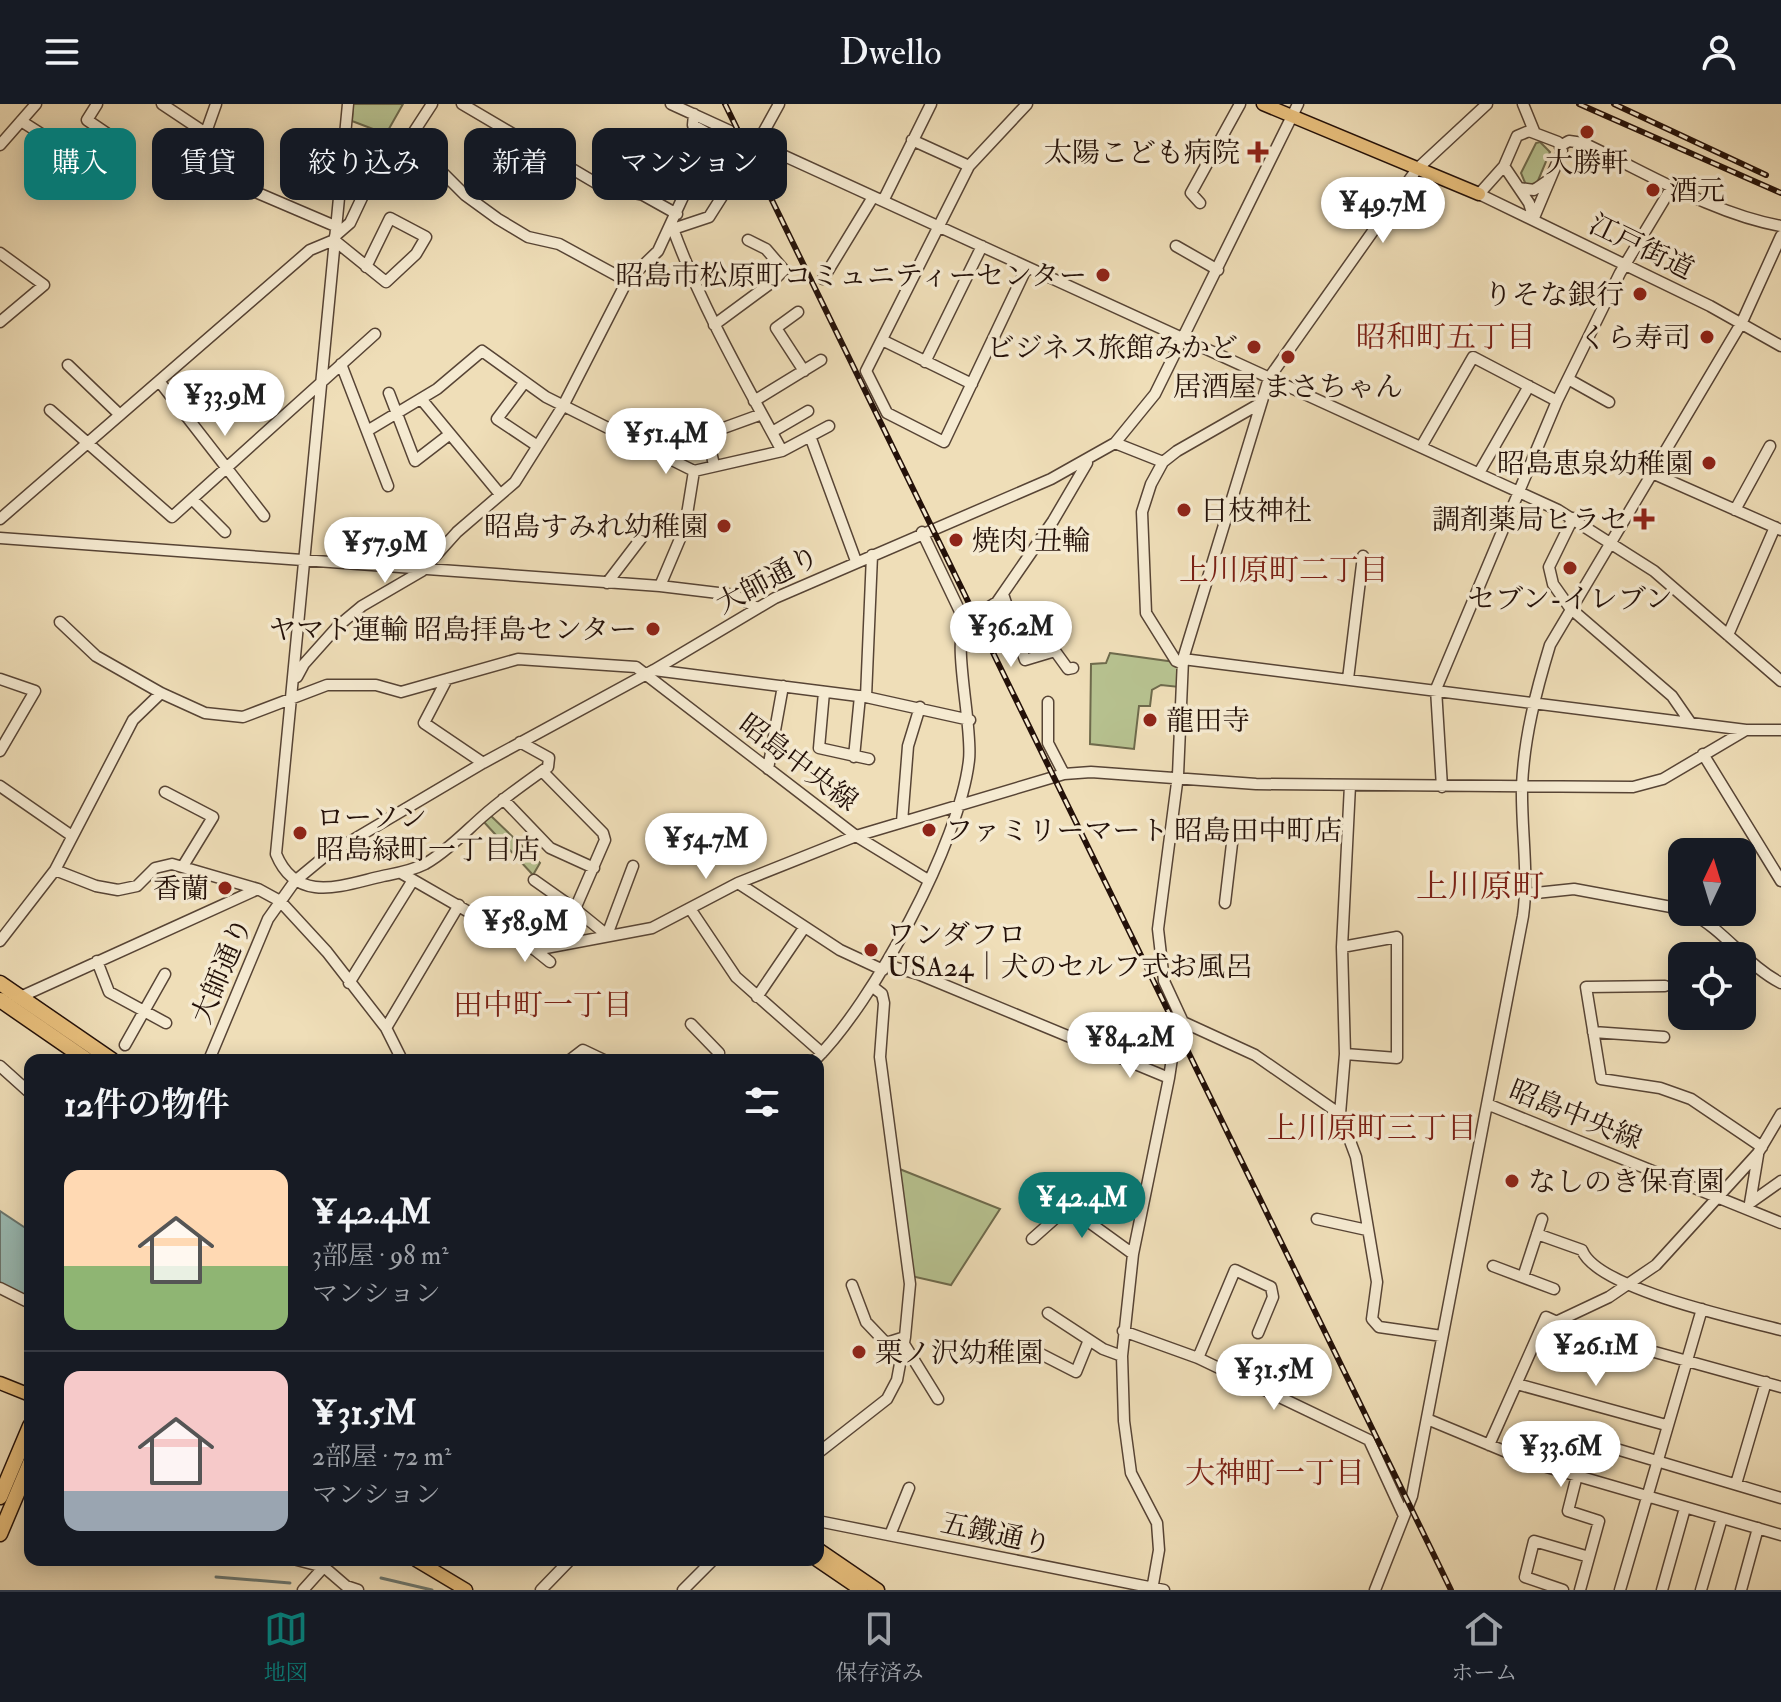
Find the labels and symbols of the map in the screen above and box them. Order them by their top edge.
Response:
marker: 大勝軒 [1578,123,1596,141]
place label: 太陽こども病院 [1044,136,1240,171]
marker: 太陽こども病院 [1247,141,1269,163]
place label: 大勝軒 [1545,146,1629,181]
place label: 酒元 [1669,174,1725,209]
pin: ¥49.7M [1318,177,1448,245]
marker: 酒元 [1644,181,1662,199]
street label: 江戸街道 [1583,207,1699,288]
place label: 昭島市松原町コミュニティーセンター [615,259,1087,294]
marker: 昭島市松原町コミュニティーセンター [1094,266,1112,284]
place label: りそな銀行 [1484,278,1624,313]
marker: りそな銀行 [1631,285,1649,303]
district label: 昭和町五丁目 [1356,319,1536,356]
place label: くら寿司 [1579,321,1691,356]
marker: くら寿司 [1698,328,1716,346]
place label: ビジネス旅館みかど [987,331,1238,366]
marker: ビジネス旅館みかど [1245,338,1263,356]
marker: 居酒屋 まさちゃん [1279,348,1297,366]
pin: ¥33.9M [160,370,290,438]
place label: 居酒屋 まさちゃん [1173,370,1403,405]
pin: ¥51.4M [601,408,731,476]
place label: 昭島恵泉幼稚園 [1497,447,1693,482]
marker: 昭島恵泉幼稚園 [1700,454,1718,472]
place label: 日枝神社 [1200,494,1312,529]
marker: 日枝神社 [1175,501,1193,519]
place label: 調剤薬局ヒラセ [1432,503,1628,538]
place label: 昭島すみれ幼稚園 [484,510,708,545]
marker: 調剤薬局ヒラセ [1635,510,1653,528]
pin: ¥57.9M [320,517,450,585]
marker: 昭島すみれ幼稚園 [715,517,733,535]
place label: 焼肉 丑輪 [972,524,1090,559]
marker: 焼肉 丑輪 [947,531,965,549]
street label: 大師通り [710,539,825,622]
district label: 上川原町二丁目 [1179,552,1389,589]
marker: セブン-イレブン [1561,559,1579,577]
place label: セブン-イレブン [1467,582,1673,617]
pin: ¥36.2M [946,601,1076,669]
place label: ヤマト運輸 昭島拝島センター [268,613,637,648]
marker: ヤマト運輸 昭島拝島センター [644,620,662,638]
place label: 龍田寺 [1166,704,1250,739]
street label: 昭島中央線 [732,707,865,819]
marker: 龍田寺 [1141,711,1159,729]
place label: ローソン 昭島緑町一丁目店 [316,801,540,868]
pin: ¥54.7M [641,813,771,881]
place label: ファミリーマート 昭島田中町店 [945,814,1342,849]
marker: ファミリーマート 昭島田中町店 [920,821,938,839]
marker: ローソン 昭島緑町一丁目店 [291,824,309,842]
north arrow [1668,838,1756,926]
district label: 上川原町 [1416,867,1544,907]
place label: 香蘭 [153,872,209,907]
marker: 香蘭 [216,879,234,897]
pin: ¥58.9M [460,896,590,964]
street label: 大師通り [184,912,260,1029]
place label: ワンダフロ USA24｜犬のセルフ式お風呂 [887,918,1253,985]
marker: ワンダフロ USA24｜犬のセルフ式お風呂 [862,941,880,959]
district label: 田中町一丁目 [453,987,633,1024]
pin: ¥84.2M [1065,1012,1195,1080]
street label: 昭島中央線 [1504,1073,1647,1158]
district label: 上川原町三丁目 [1267,1110,1477,1147]
place label: なしのき保育園 [1528,1165,1724,1200]
pin: ¥42.4M [1017,1172,1147,1240]
marker: なしのき保育園 [1503,1172,1521,1190]
pin: ¥26.1M [1531,1320,1661,1388]
place label: 栗ノ沢幼稚園 [875,1336,1043,1371]
marker: 栗ノ沢幼稚園 [850,1343,868,1361]
pin: ¥31.5M [1209,1344,1339,1412]
pin: ¥33.6M [1496,1421,1626,1489]
district label: 大神町一丁目 [1185,1455,1365,1492]
street label: 五鐵通り [937,1506,1054,1563]

